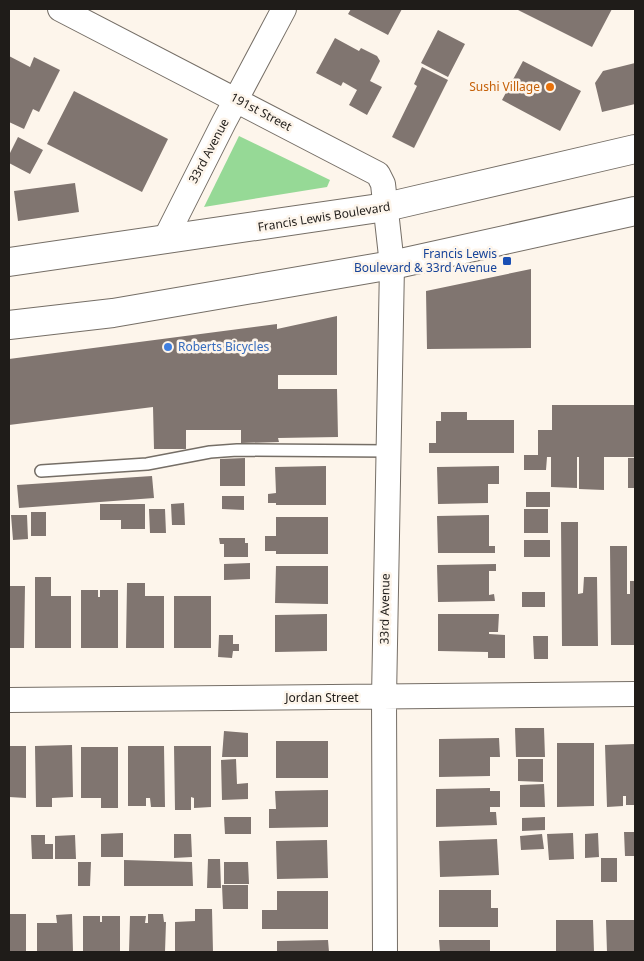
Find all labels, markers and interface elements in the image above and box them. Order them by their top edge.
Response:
place label: Sushi Village [469,78,540,95]
marker: Sushi Village [544,81,556,93]
street label: 191st Street [228,88,296,135]
street label: 33rd Avenue [184,115,233,186]
street label: Francis Lewis Boulevard [256,198,391,235]
place label: Francis Lewis Boulevard & 33rd Avenue [354,245,497,276]
marker: Francis Lewis Boulevard & 33rd Avenue [501,255,513,267]
place label: Roberts Bicycles [178,338,269,355]
marker: Roberts Bicycles [162,341,174,353]
street label: 33rd Avenue [375,573,394,645]
street label: Jordan Street [284,689,359,706]

